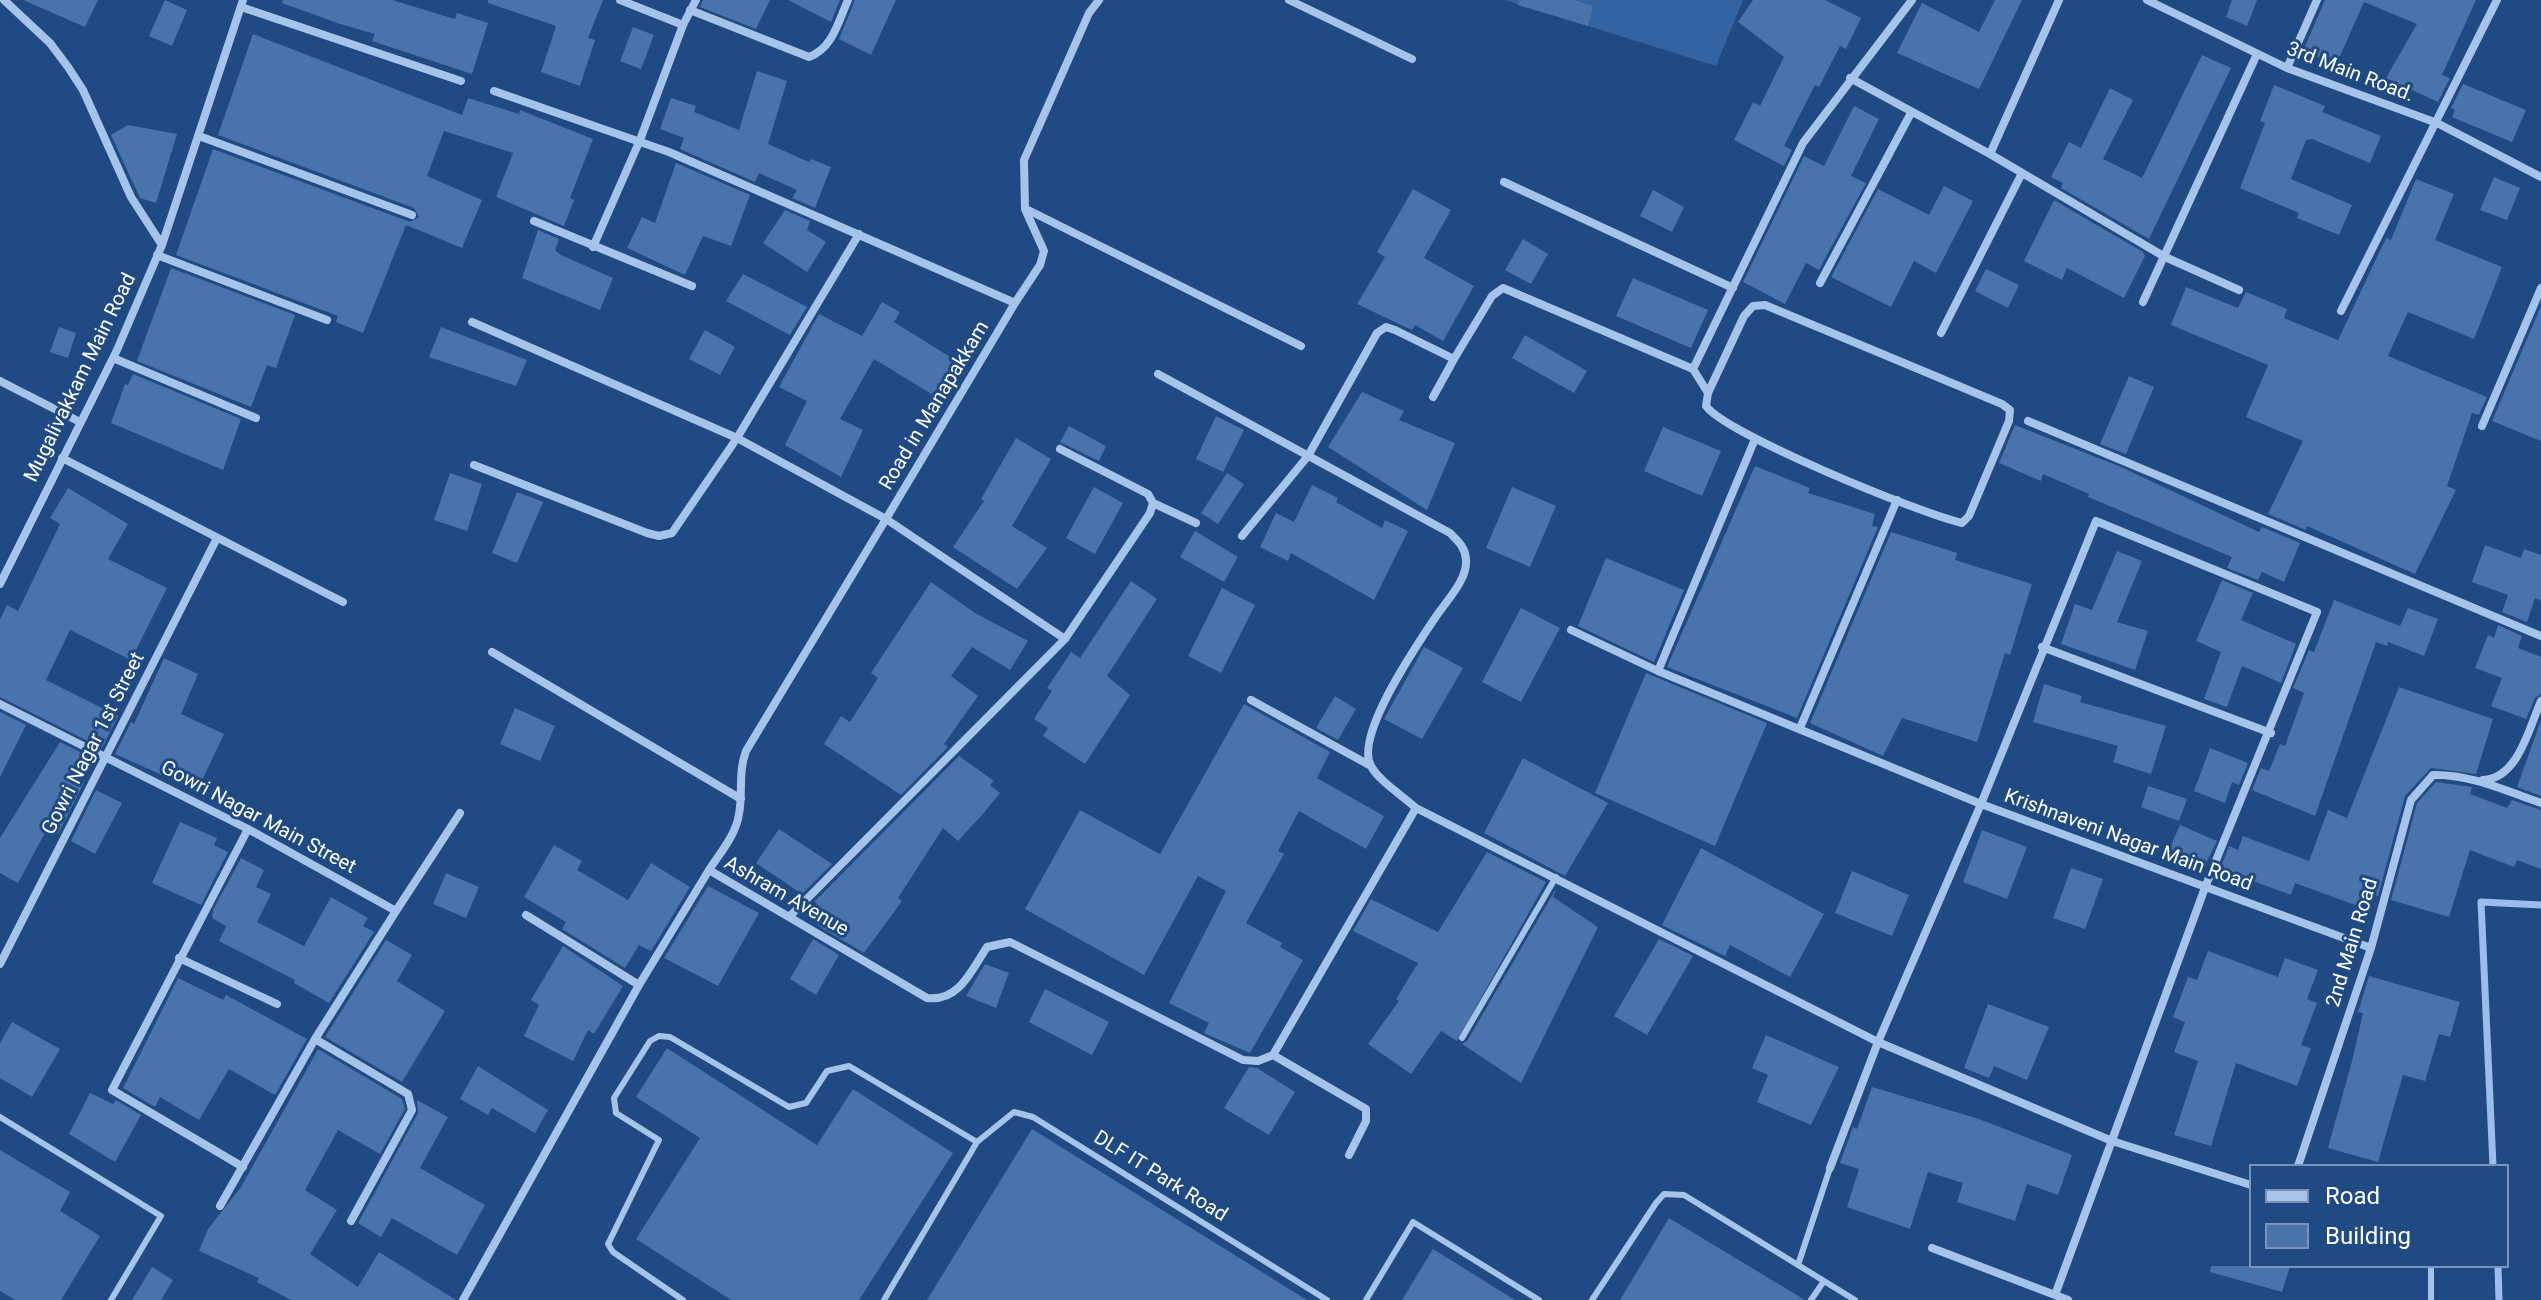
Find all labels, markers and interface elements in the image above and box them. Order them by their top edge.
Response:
street label: 3rd Main Road. [2283,38,2417,108]
street label: Mugalivakkam Main Road [20,270,142,486]
street label: Road in Manapakkam [875,317,995,495]
street label: Gowri Nagar 1st Street [38,649,150,839]
street label: Gowri Nagar Main Street [156,756,360,880]
street label: Krishnaveni Nagar Main Road [2001,785,2255,897]
street label: Ashram Avenue [720,852,852,942]
street label: 2nd Main Road [2322,876,2384,1010]
street label: DLF IT Park Road [1089,1126,1231,1228]
legend [2249,1164,2509,1268]
text: Road [2325,1182,2380,1210]
text: Building [2325,1222,2411,1250]

